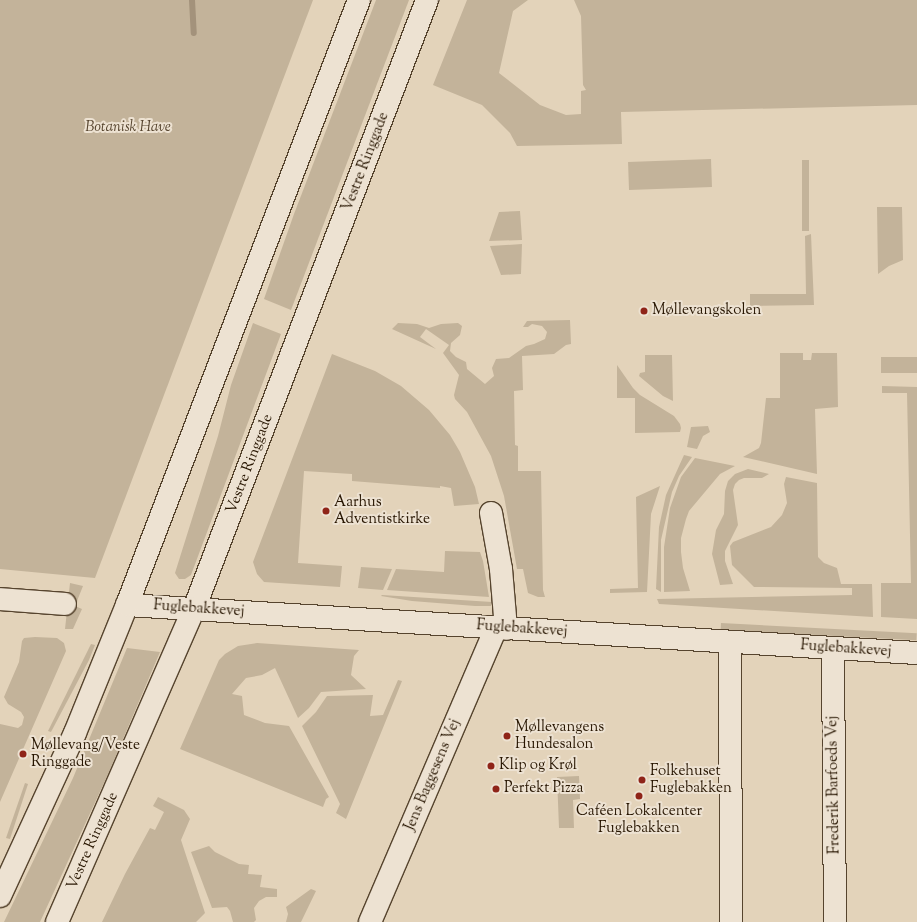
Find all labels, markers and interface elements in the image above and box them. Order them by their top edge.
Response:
street label: Vestre Ringgade [339,110,393,214]
park label: Botanisk Have [85,119,171,137]
place label: Møllevangskolen [652,302,761,320]
marker: Møllevangskolen [639,306,649,316]
street label: Vestre Ringgade [223,412,277,516]
place label: Aarhus Adventistkirke [334,493,430,528]
marker: Aarhus Adventistkirke [321,506,331,516]
street label: Fuglebakkevej [153,597,245,621]
street label: Fuglebakkevej [476,617,568,641]
street label: Fuglebakkevej [800,637,892,661]
street label: Frederik Barfoeds Vej [824,716,844,854]
street label: Jens Baggesens Vej [401,717,465,833]
place label: Møllevangens Hundesalon [515,718,604,753]
marker: Møllevangens Hundesalon [502,731,512,741]
place label: Møllevang/Veste Ringgade [31,736,140,771]
marker: Møllevang/Veste Ringgade [18,749,28,759]
place label: Klip og Krøl [499,757,577,775]
marker: Klip og Krøl [486,761,496,771]
place label: Folkehuset Fuglebakken [650,762,732,797]
marker: Folkehuset Fuglebakken [637,775,647,785]
place label: Perfekt Pizza [504,780,583,798]
marker: Perfekt Pizza [491,784,501,794]
street label: Vestre Ringgade [63,789,123,893]
marker: Caféen Lokalcenter Fuglebakken [634,791,644,801]
place label: Caféen Lokalcenter Fuglebakken [576,802,702,837]

